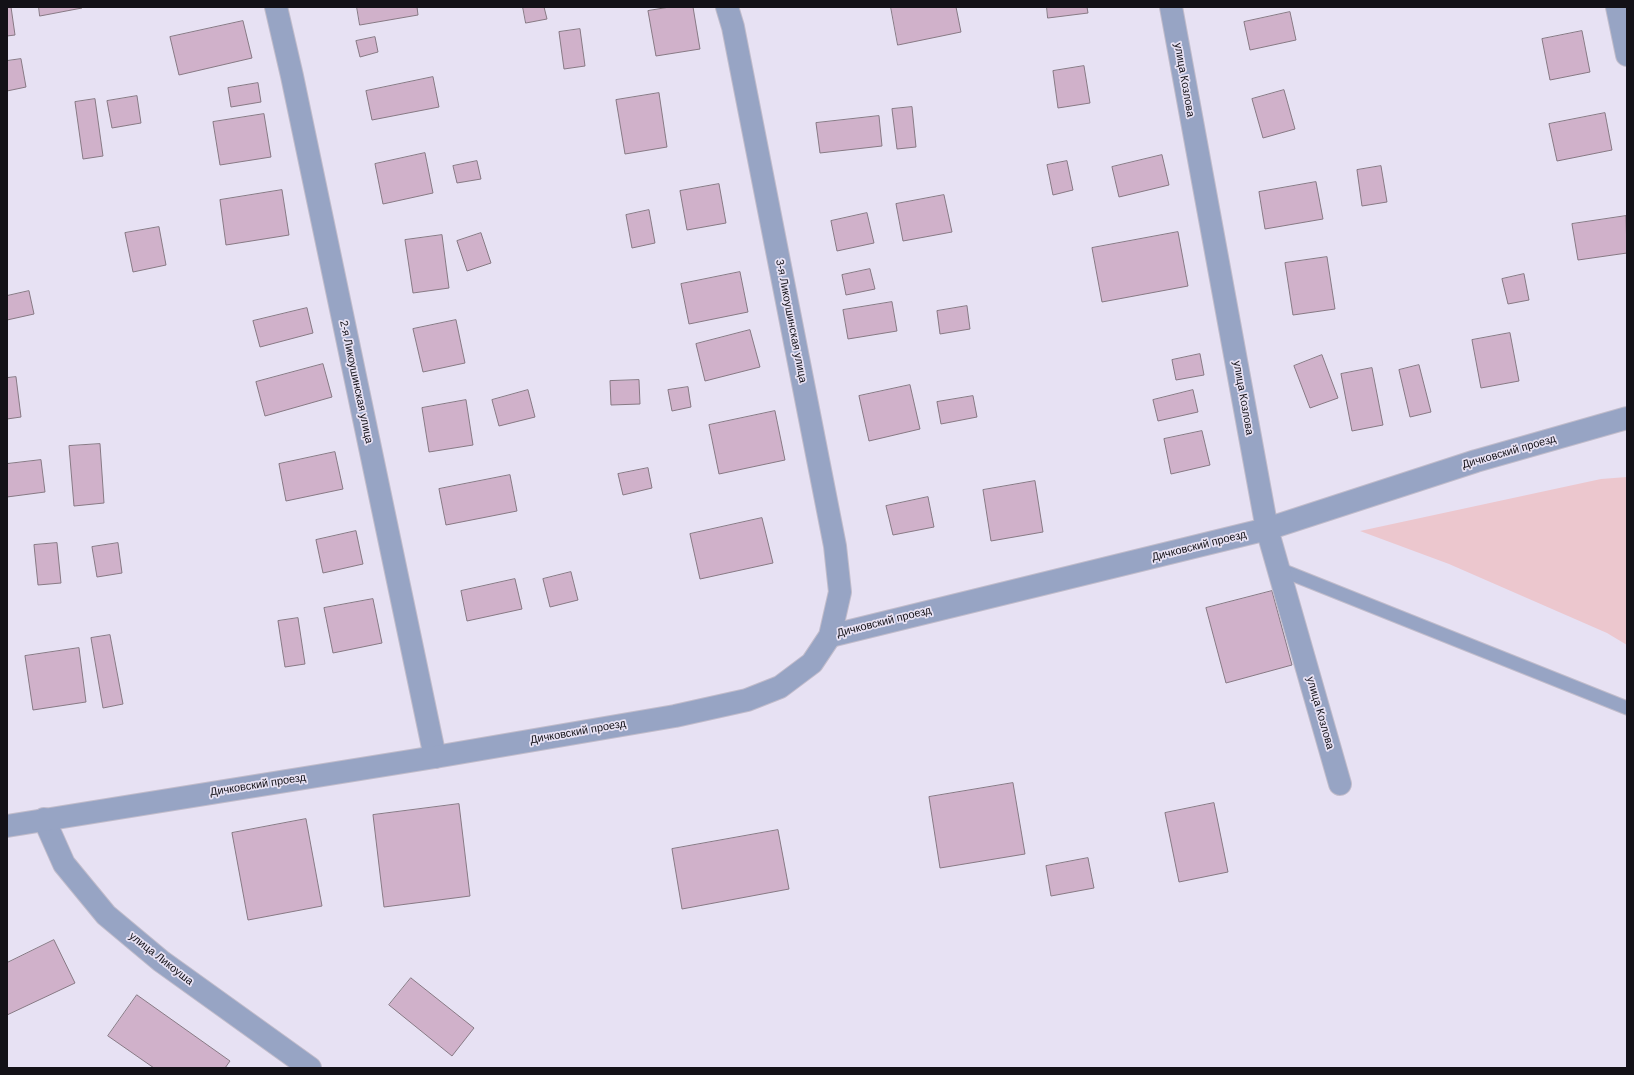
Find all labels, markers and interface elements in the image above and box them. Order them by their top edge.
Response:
street label: улица Козлова [1171,42,1197,118]
street label: 3-я Ликоушинская улица [773,258,809,384]
street label: 2-я Ликоушинская улица [336,319,376,445]
street label: улица Козлова [1230,360,1256,436]
street label: Дичковский проезд [1461,432,1557,472]
street label: Дичковский проезд [1150,528,1248,564]
street label: Дичковский проезд [835,604,933,640]
street label: улица Козлова [1303,675,1337,751]
street label: Дичковский проезд [529,717,627,747]
street label: Дичковский проезд [209,771,307,799]
street label: улица Ликоуша [126,930,196,988]

